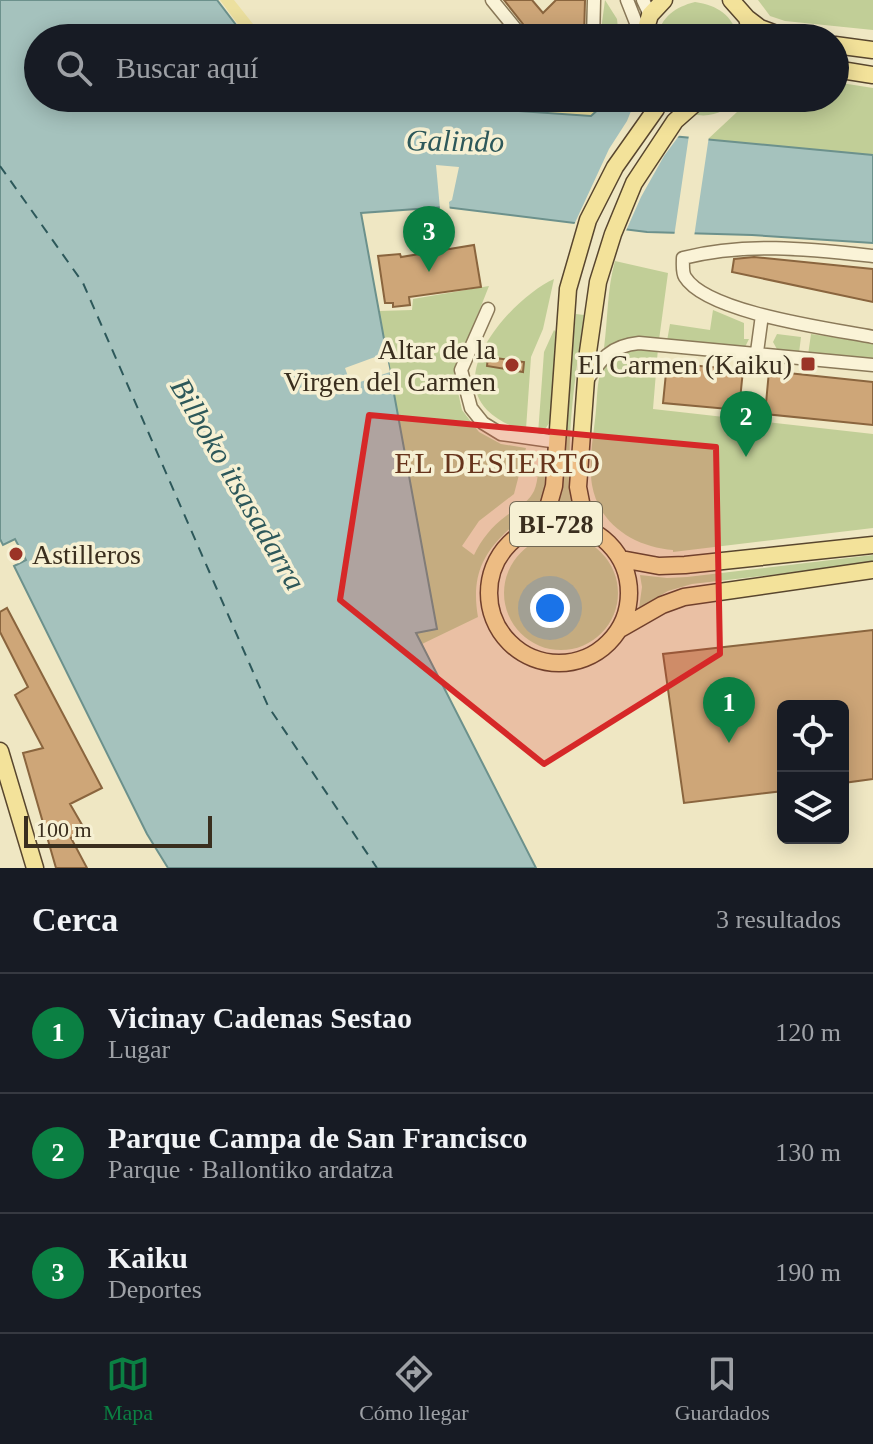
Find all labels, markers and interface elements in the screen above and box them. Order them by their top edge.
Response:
search box [24,24,849,112]
icon: search [52,46,96,90]
text: Buscar aquí [116,51,258,84]
water label: Galindo [406,123,504,158]
pin: 3 [403,206,455,272]
place label: Altar de la Virgen del Carmen [284,334,497,397]
place label: El Carmen (Kaiku) [577,349,792,380]
marker: El Carmen (Kaiku) [799,355,817,373]
marker: Altar de la Virgen del Carmen [503,356,521,374]
water label: Bilboko itsasadarra [164,372,313,596]
pin: 2 [720,391,772,457]
district label: EL DESIERTO [394,446,602,479]
road number: BI-728 [510,502,602,546]
place label: Astilleros [32,539,141,570]
marker: Astilleros [7,545,25,563]
your location [530,588,570,628]
pin: 1 [703,677,755,743]
map controls [777,700,849,844]
button: locate [777,700,849,772]
button: layers [777,772,849,844]
scale bar [24,812,212,848]
text: 100 m [36,817,92,842]
text: Cerca [32,901,118,938]
text: 3 resultados [716,905,841,934]
text: Vicinay Cadenas Sestao [108,1001,412,1034]
text: 1 [52,1018,65,1047]
text: 120 m [775,1018,841,1047]
text: Lugar [108,1035,170,1064]
text: Parque Campa de San Francisco [108,1121,527,1154]
text: 2 [52,1138,65,1167]
text: 130 m [775,1138,841,1167]
text: Parque · Ballontiko ardatza [108,1155,393,1184]
text: Kaiku [108,1241,188,1274]
text: 3 [52,1258,65,1287]
text: 190 m [775,1258,841,1287]
text: Deportes [108,1275,202,1304]
tab: Mapa [103,1352,153,1426]
tab: Cómo llegar [359,1352,469,1426]
tab: Guardados [675,1352,770,1426]

